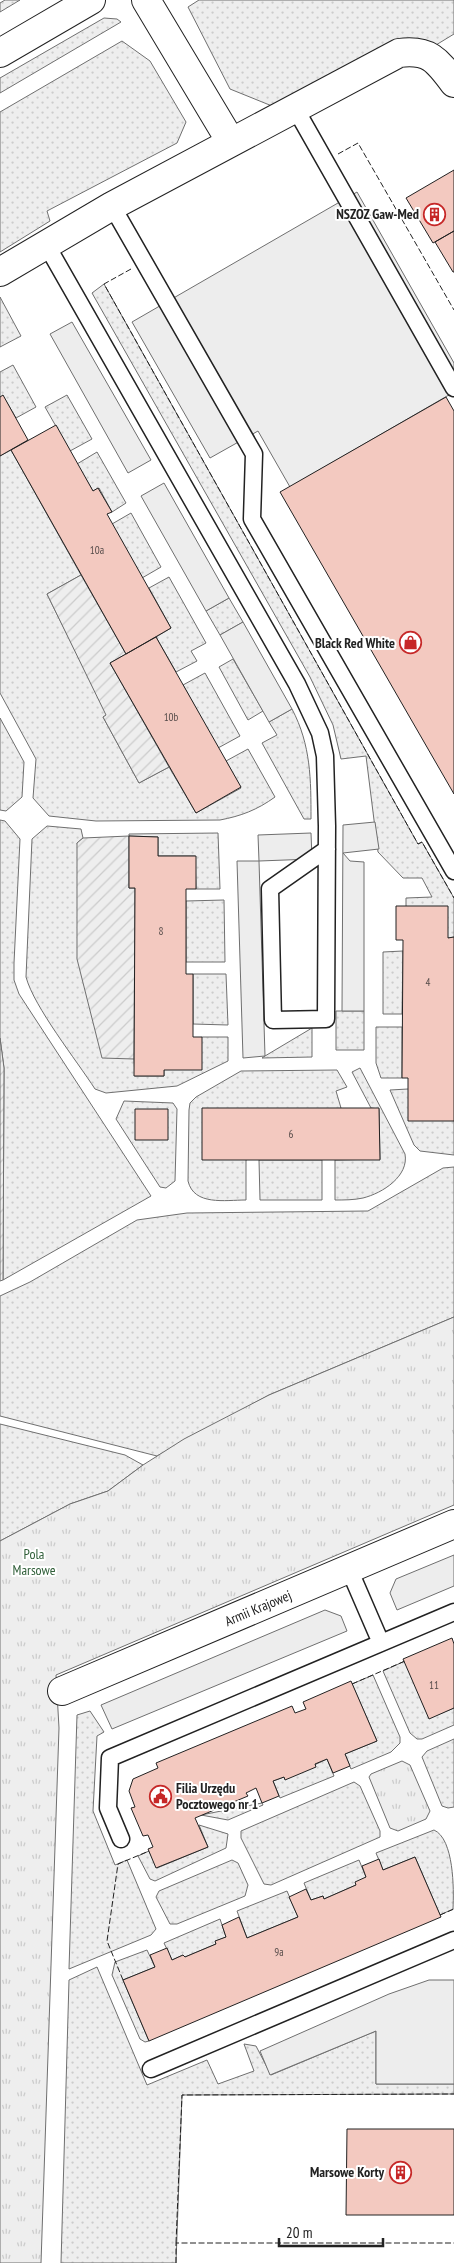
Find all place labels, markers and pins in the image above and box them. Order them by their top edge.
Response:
building icon: NSZOZ Gaw-Med [423,202,447,226]
place label: NSZOZ Gaw-Med [336,205,419,223]
shop icon: Black Red White [399,631,423,655]
place label: Black Red White [315,634,395,652]
place label: Filia Urzędu Pocztowego nr 1 [176,1779,258,1813]
public building icon: Filia Urzędu Pocztowego nr 1 [148,1784,172,1808]
building icon: Marsowe Korty [388,2160,412,2184]
place label: Marsowe Korty [310,2163,384,2181]

